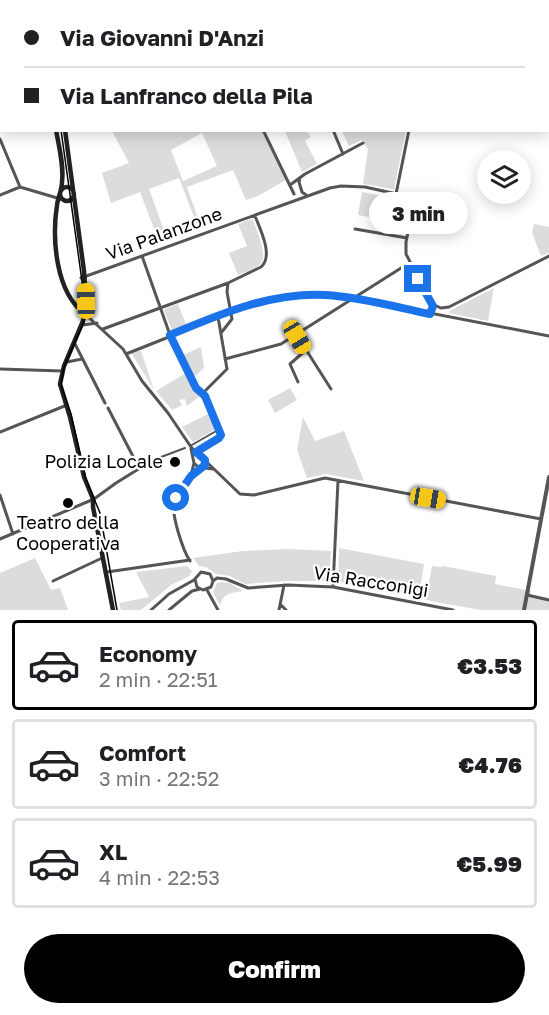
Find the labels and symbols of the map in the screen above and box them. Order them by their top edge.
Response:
callout: 3 min [368,192,468,234]
street label: Via Palanzone [103,202,225,264]
route end [404,265,431,292]
car [77,283,95,319]
car [280,317,314,357]
place label: Polizia Locale [44,450,163,472]
marker: Polizia Locale [168,455,182,469]
route start [162,484,189,511]
car [409,486,447,510]
marker: Teatro della Cooperativa [61,496,75,510]
place label: Teatro della Cooperativa [16,511,120,554]
street label: Via Racconigi [312,561,430,601]

